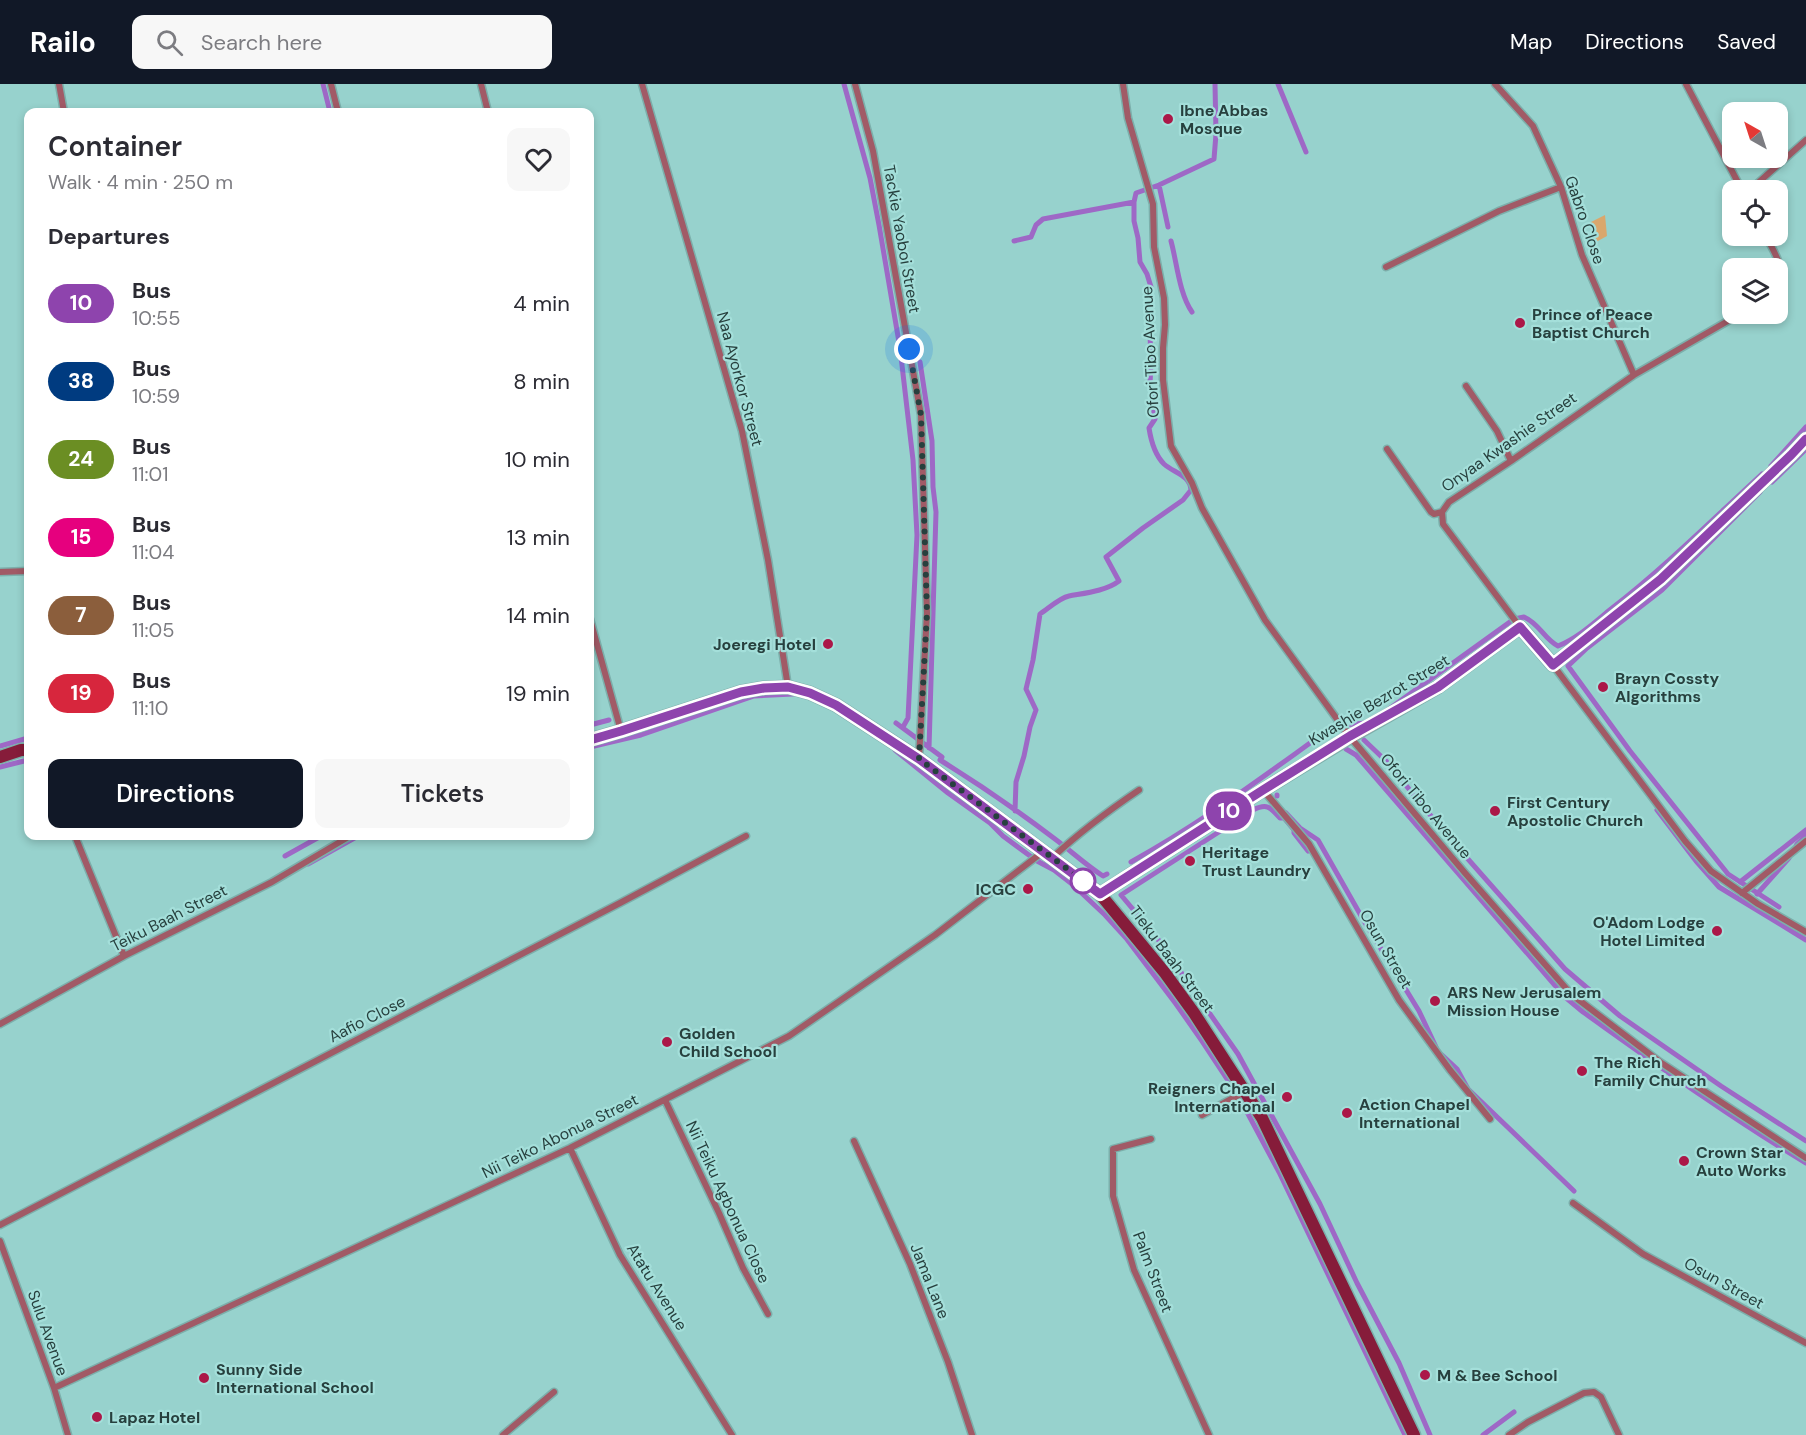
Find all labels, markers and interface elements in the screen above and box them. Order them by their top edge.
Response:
search box [132,15,552,69]
text: Railo [30,24,96,61]
icon: search [153,26,186,59]
text: Search here [201,28,322,57]
text: Map [1510,28,1552,56]
text: Directions [1585,28,1684,56]
text: Saved [1717,28,1776,56]
place label: Ibne Abbas Mosque [1180,100,1268,139]
north arrow [1722,102,1788,168]
map controls [1722,102,1788,324]
marker: Ibne Abbas Mosque [1161,112,1175,126]
text: Container [48,128,182,165]
button: heart [507,128,570,191]
street label: Tackie Yaoboi Street [879,163,925,315]
text: Walk · 4 min · 250 m [48,169,233,195]
street label: Gabro Close [1560,173,1610,267]
button: locate [1722,180,1788,246]
text: Departures [48,222,170,251]
button: layers [1722,258,1788,324]
text: Bus [132,276,171,305]
street label: Ofori Tibo Avenue [1136,286,1164,418]
text: 10 [70,289,92,317]
text: 4 min [513,289,570,318]
place label: Prince of Peace Baptist Church [1532,304,1653,343]
text: 10:55 [132,305,180,331]
street label: Naa Ayorkor Street [712,309,768,449]
marker: Prince of Peace Baptist Church [1513,316,1527,330]
your location [894,334,924,364]
text: Bus [132,354,171,383]
text: 38 [68,367,94,395]
text: 8 min [513,367,570,396]
text: 10:59 [132,383,180,409]
street label: Onyaa Kwashie Street [1437,387,1581,497]
text: Bus [132,432,171,461]
text: 24 [68,445,94,473]
text: 10 min [505,445,570,474]
text: 11:01 [132,461,168,487]
text: Bus [132,510,171,539]
text: 15 [71,523,91,551]
text: 13 min [507,523,570,552]
text: 11:04 [132,539,174,565]
text: Bus [132,588,171,617]
text: 7 [75,601,87,629]
text: 14 min [506,601,570,630]
text: 11:05 [132,617,174,643]
place label: Joeregi Hotel [713,634,816,655]
marker: Joeregi Hotel [821,637,835,651]
street label: Kwashie Bezrot Street [1305,650,1453,750]
text: Bus [132,666,171,695]
place label: Brayn Cossty Algorithms [1615,668,1719,707]
text: 19 [71,679,91,707]
text: 19 min [506,679,570,708]
marker: Brayn Cossty Algorithms [1596,680,1610,694]
text: 11:10 [132,695,168,721]
street label: Ofori Tibo Avenue [1376,749,1476,863]
button: Directions [48,759,303,828]
button: Tickets [315,759,570,828]
line badge: 10 [1202,792,1256,830]
place label: First Century Apostolic Church [1507,792,1643,831]
text: 10 [1218,797,1240,825]
marker: First Century Apostolic Church [1488,804,1502,818]
place label: Heritage Trust Laundry [1202,842,1311,881]
marker: Heritage Trust Laundry [1183,854,1197,868]
unlabelled marker [1070,868,1096,894]
place label: ICGC [976,879,1016,900]
street label: Teiku Baah Street [107,880,231,956]
marker: ICGC [1021,882,1035,896]
street label: Tieku Baah Street [1125,901,1219,1017]
street label: Osun Street [1355,905,1417,993]
place label: O'Adom Lodge Hotel Limited [1593,912,1705,951]
marker: O'Adom Lodge Hotel Limited [1710,924,1724,938]
place label: ARS New Jerusalem Mission House [1447,982,1601,1021]
street label: Aafio Close [325,991,409,1047]
marker: ARS New Jerusalem Mission House [1428,994,1442,1008]
place label: Golden Child School [679,1023,777,1062]
marker: Golden Child School [660,1035,674,1049]
place label: The Rich Family Church [1594,1052,1706,1091]
marker: The Rich Family Church [1575,1064,1589,1078]
place label: Reigners Chapel International [1148,1078,1275,1117]
street label: Nii Teiko Abonua Street [478,1089,642,1183]
marker: Reigners Chapel International [1280,1090,1294,1104]
place label: Action Chapel International [1359,1094,1470,1133]
marker: Action Chapel International [1340,1106,1354,1120]
street label: Nii Teiku Agbonua Close [681,1117,775,1287]
place label: Crown Star Auto Works [1696,1142,1786,1181]
marker: Crown Star Auto Works [1677,1154,1691,1168]
street label: Palm Street [1128,1229,1178,1315]
street label: Atatu Avenue [622,1240,692,1334]
street label: Jama Lane [905,1240,955,1322]
street label: Osun Street [1680,1252,1768,1314]
street label: Sulu Avenue [23,1287,73,1379]
place label: Sunny Side International School [216,1359,374,1398]
place label: M & Bee School [1437,1365,1557,1386]
marker: M & Bee School [1418,1368,1432,1382]
marker: Sunny Side International School [197,1371,211,1385]
place label: Lapaz Hotel [109,1407,200,1428]
marker: Lapaz Hotel [90,1410,104,1424]

